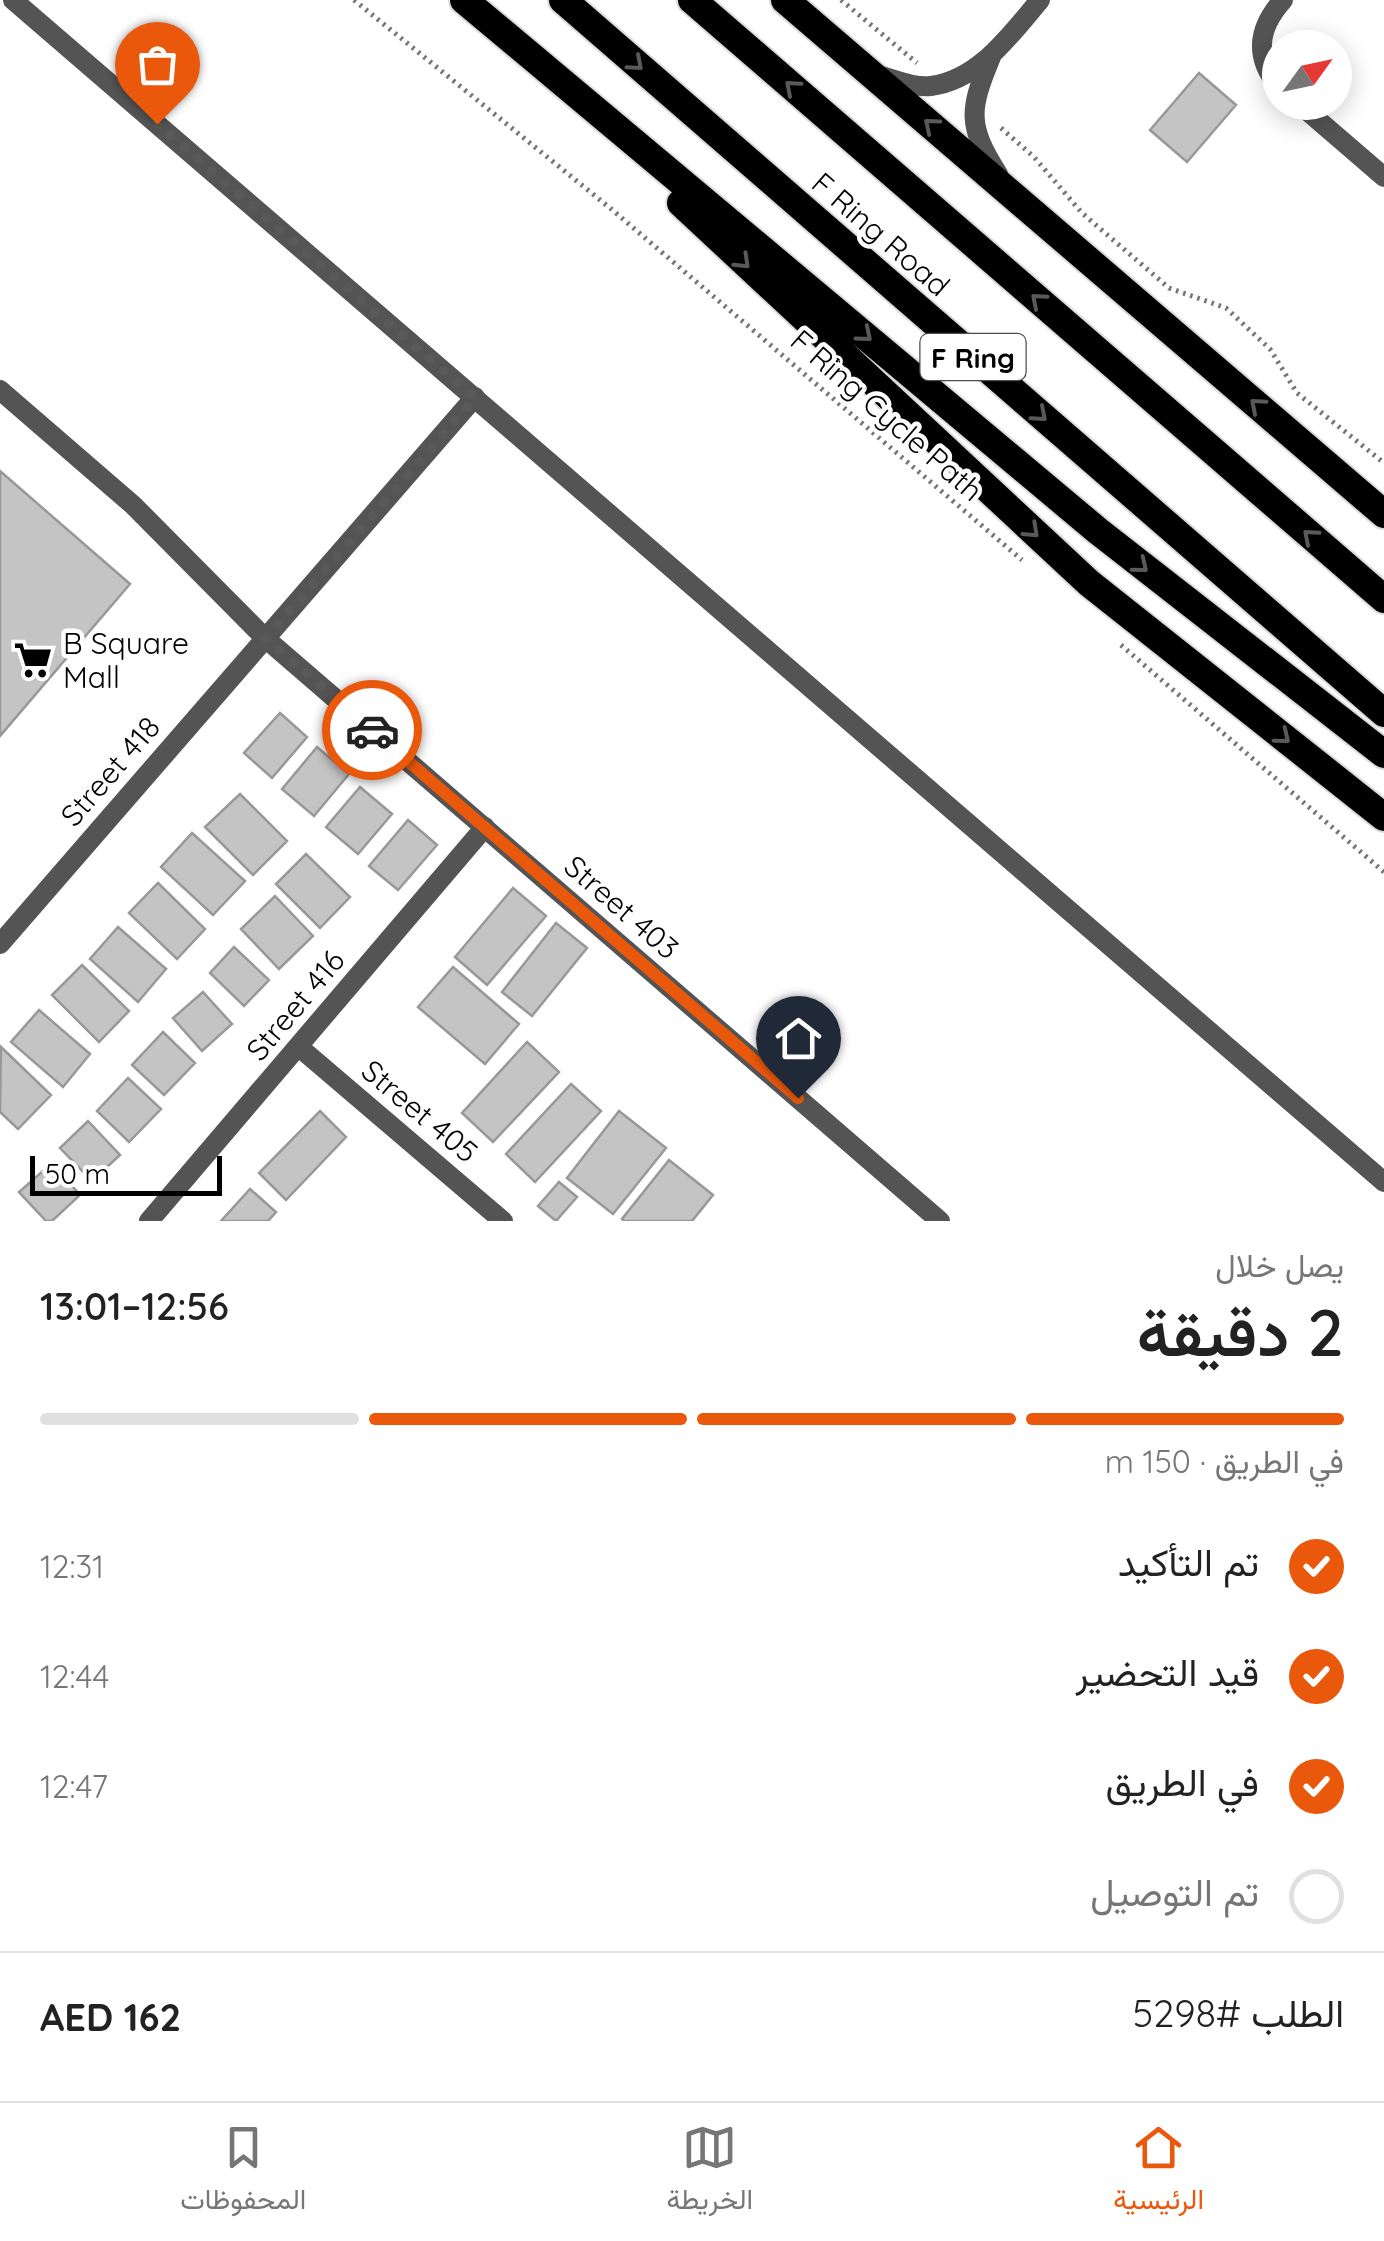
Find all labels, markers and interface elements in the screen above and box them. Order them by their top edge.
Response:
pin [115,22,200,125]
north arrow [1262,30,1352,120]
map controls [1262,30,1352,120]
icon: bag [130,37,185,92]
one-way arrow [624,52,643,70]
one-way arrow [786,81,804,99]
one-way arrow [924,119,942,137]
street label: F Ring Road [804,164,958,304]
one-way arrow [731,250,749,268]
one-way arrow [1031,294,1049,312]
street label: F Ring Cycle Path [783,321,991,509]
one-way arrow [854,323,872,341]
road number: F Ring [920,334,1026,380]
one-way arrow [1250,399,1268,417]
one-way arrow [1028,403,1047,421]
one-way arrow [1021,519,1039,537]
one-way arrow [1304,529,1322,547]
one-way arrow [1130,554,1148,572]
place label: B Square Mall [63,624,189,696]
supermarket icon: B Square Mall [12,639,54,681]
courier [322,680,422,780]
icon: car [345,703,400,758]
street label: Street 418 [52,708,168,834]
one-way arrow [1272,725,1290,743]
street label: Street 403 [557,847,687,967]
street label: Street 416 [238,942,352,1068]
pin [756,996,841,1099]
icon: home [771,1011,826,1066]
street label: Street 405 [354,1051,486,1171]
scale bar [30,1151,222,1196]
text: 50 m [45,1156,110,1191]
text: يصل خلال [1215,1245,1344,1285]
text: 12:56–13:01 [40,1282,229,1330]
text: 2 دقيقة [1137,1291,1344,1372]
text: في الطريق · 150 m [1105,1441,1344,1481]
text: تم التأكيد [1118,1538,1259,1586]
icon: check [1289,1539,1344,1594]
text: 12:31 [40,1546,104,1586]
text: قيد التحضير [1076,1648,1259,1696]
icon: check [1289,1649,1344,1704]
text: 12:44 [40,1656,109,1696]
text: في الطريق [1105,1758,1259,1806]
icon: check [1289,1759,1344,1814]
text: 12:47 [40,1766,108,1806]
text: تم التوصيل [1090,1868,1259,1916]
text: الطلب #5298 [1132,1989,1344,2037]
text: AED 162 [40,1993,181,2041]
tab: المحفوظات [180,2120,306,2224]
tab: الخريطة [667,2120,753,2224]
tab: الرئيسية [1113,2120,1204,2224]

